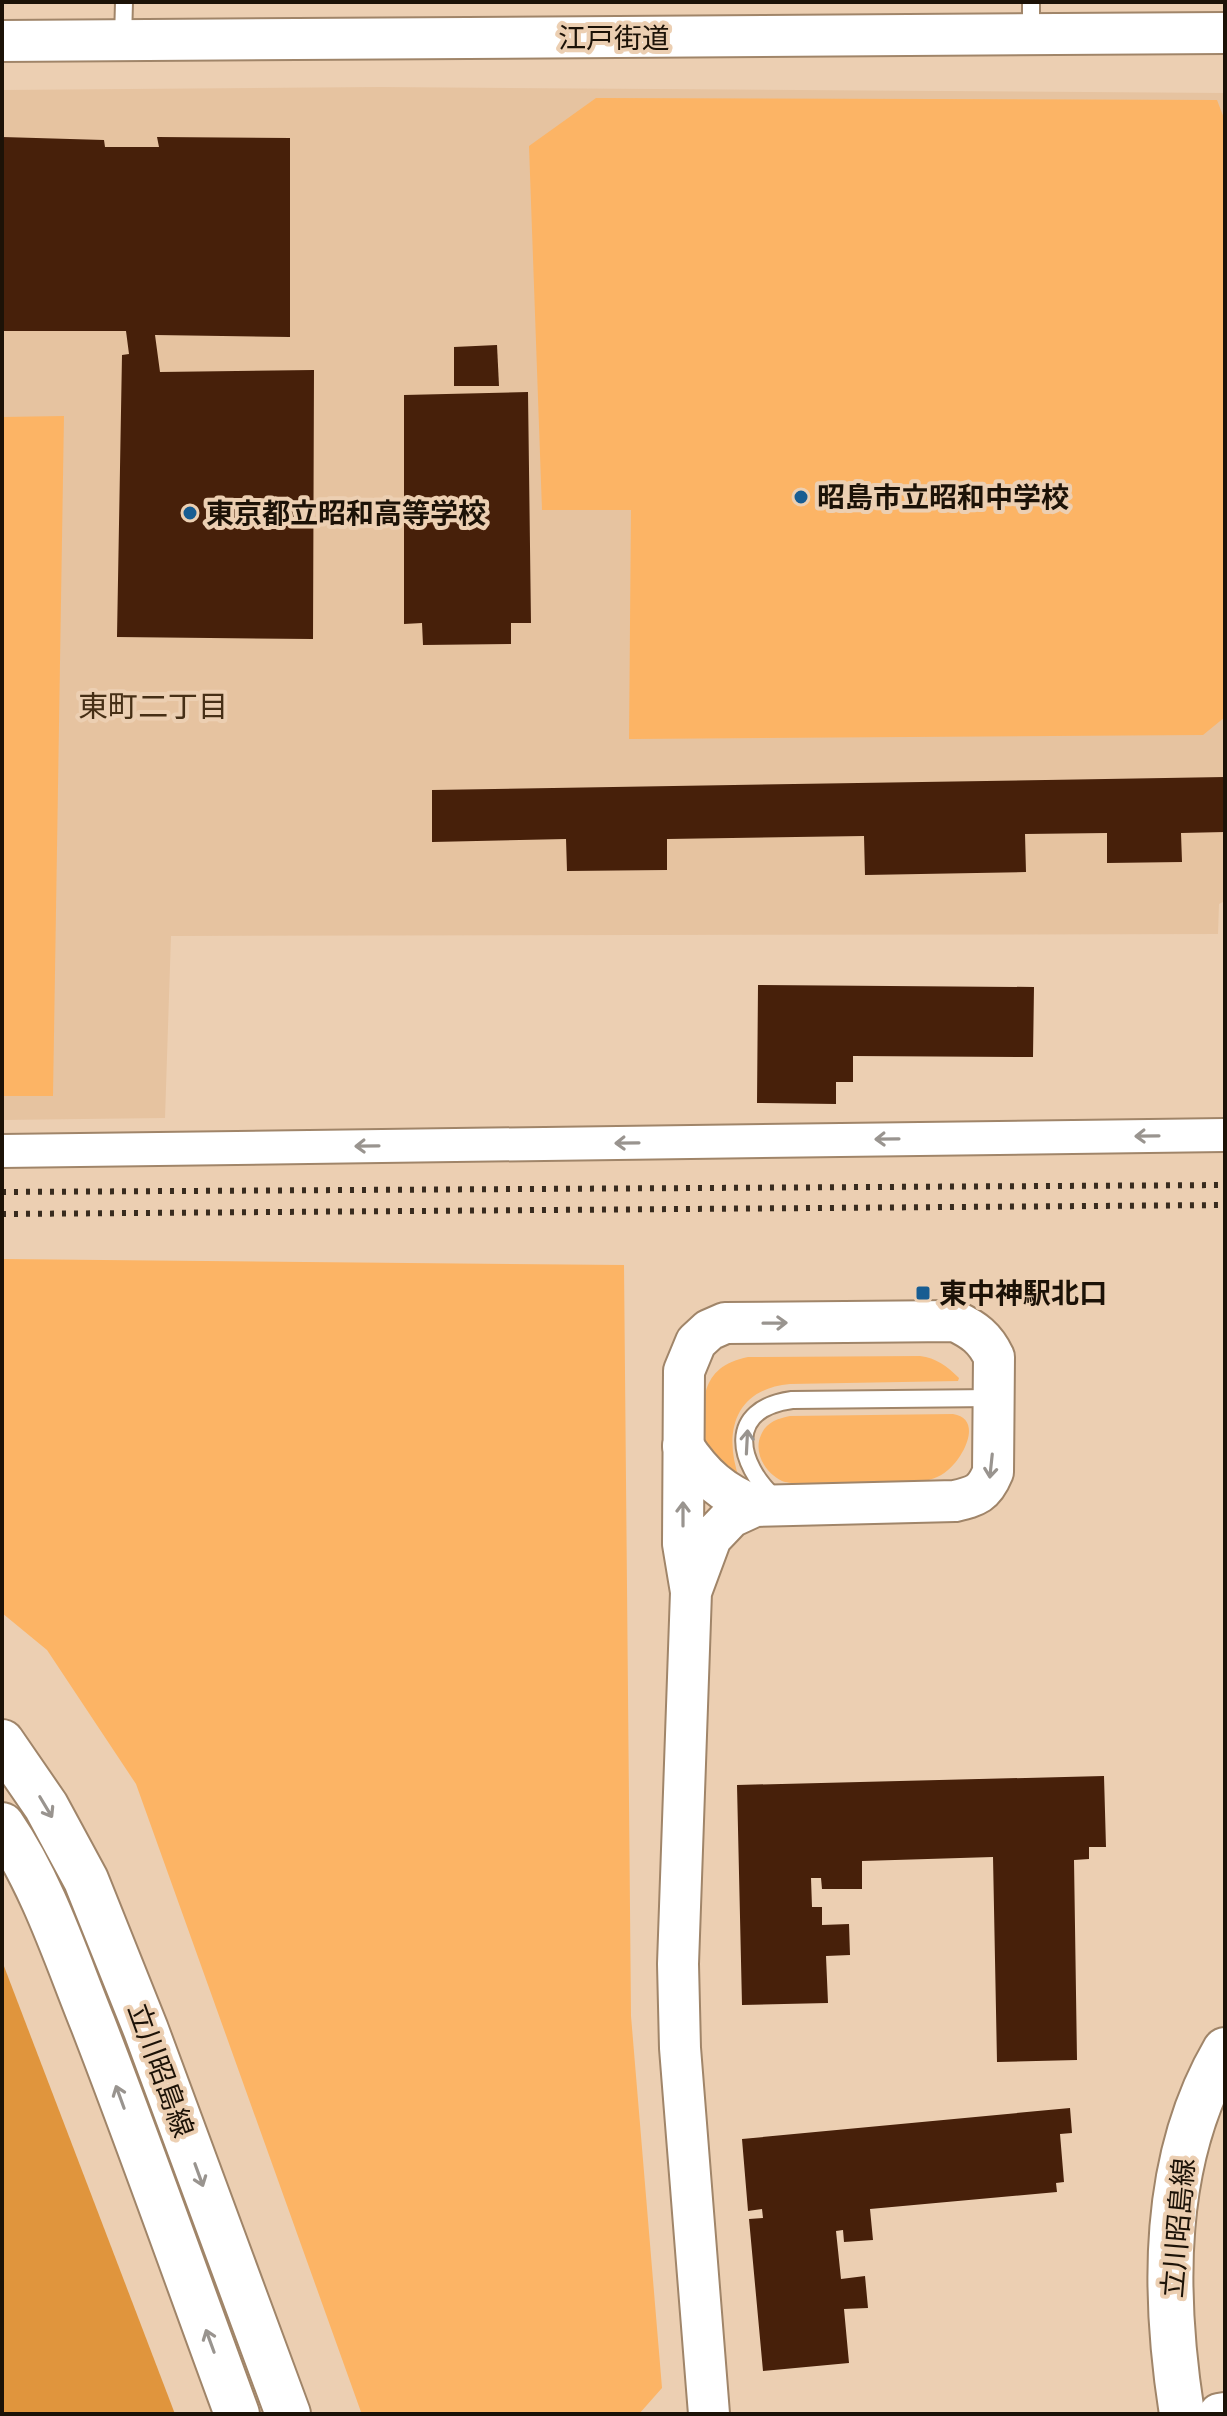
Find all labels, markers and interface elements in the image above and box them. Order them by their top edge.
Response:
street label: 江戸街道 [558,22,670,55]
place label: 昭島市立昭和中学校 [817,481,1069,514]
marker: 昭島市立昭和中学校 [792,488,810,506]
place label: 東京都立昭和高等学校 [206,497,486,530]
marker: 東京都立昭和高等学校 [181,504,199,522]
district label: 東町二丁目 [78,689,228,724]
one-way arrow [1134,1128,1161,1144]
one-way arrow [874,1132,901,1147]
one-way arrow [614,1135,641,1151]
one-way arrow [354,1138,381,1154]
place label: 東中神駅北口 [939,1277,1107,1310]
marker: 東中神駅北口 [914,1284,932,1302]
one-way arrow [761,1315,788,1331]
one-way arrow [740,1429,755,1455]
one-way arrow [984,1452,999,1479]
one-way arrow [675,1501,691,1528]
one-way arrow [38,1795,54,1818]
street label: 立川昭島線 [121,1999,200,2142]
one-way arrow [112,2085,126,2110]
street label: 立川昭島線 [1156,2157,1201,2299]
one-way arrow [193,2162,208,2187]
one-way arrow [202,2329,216,2354]

